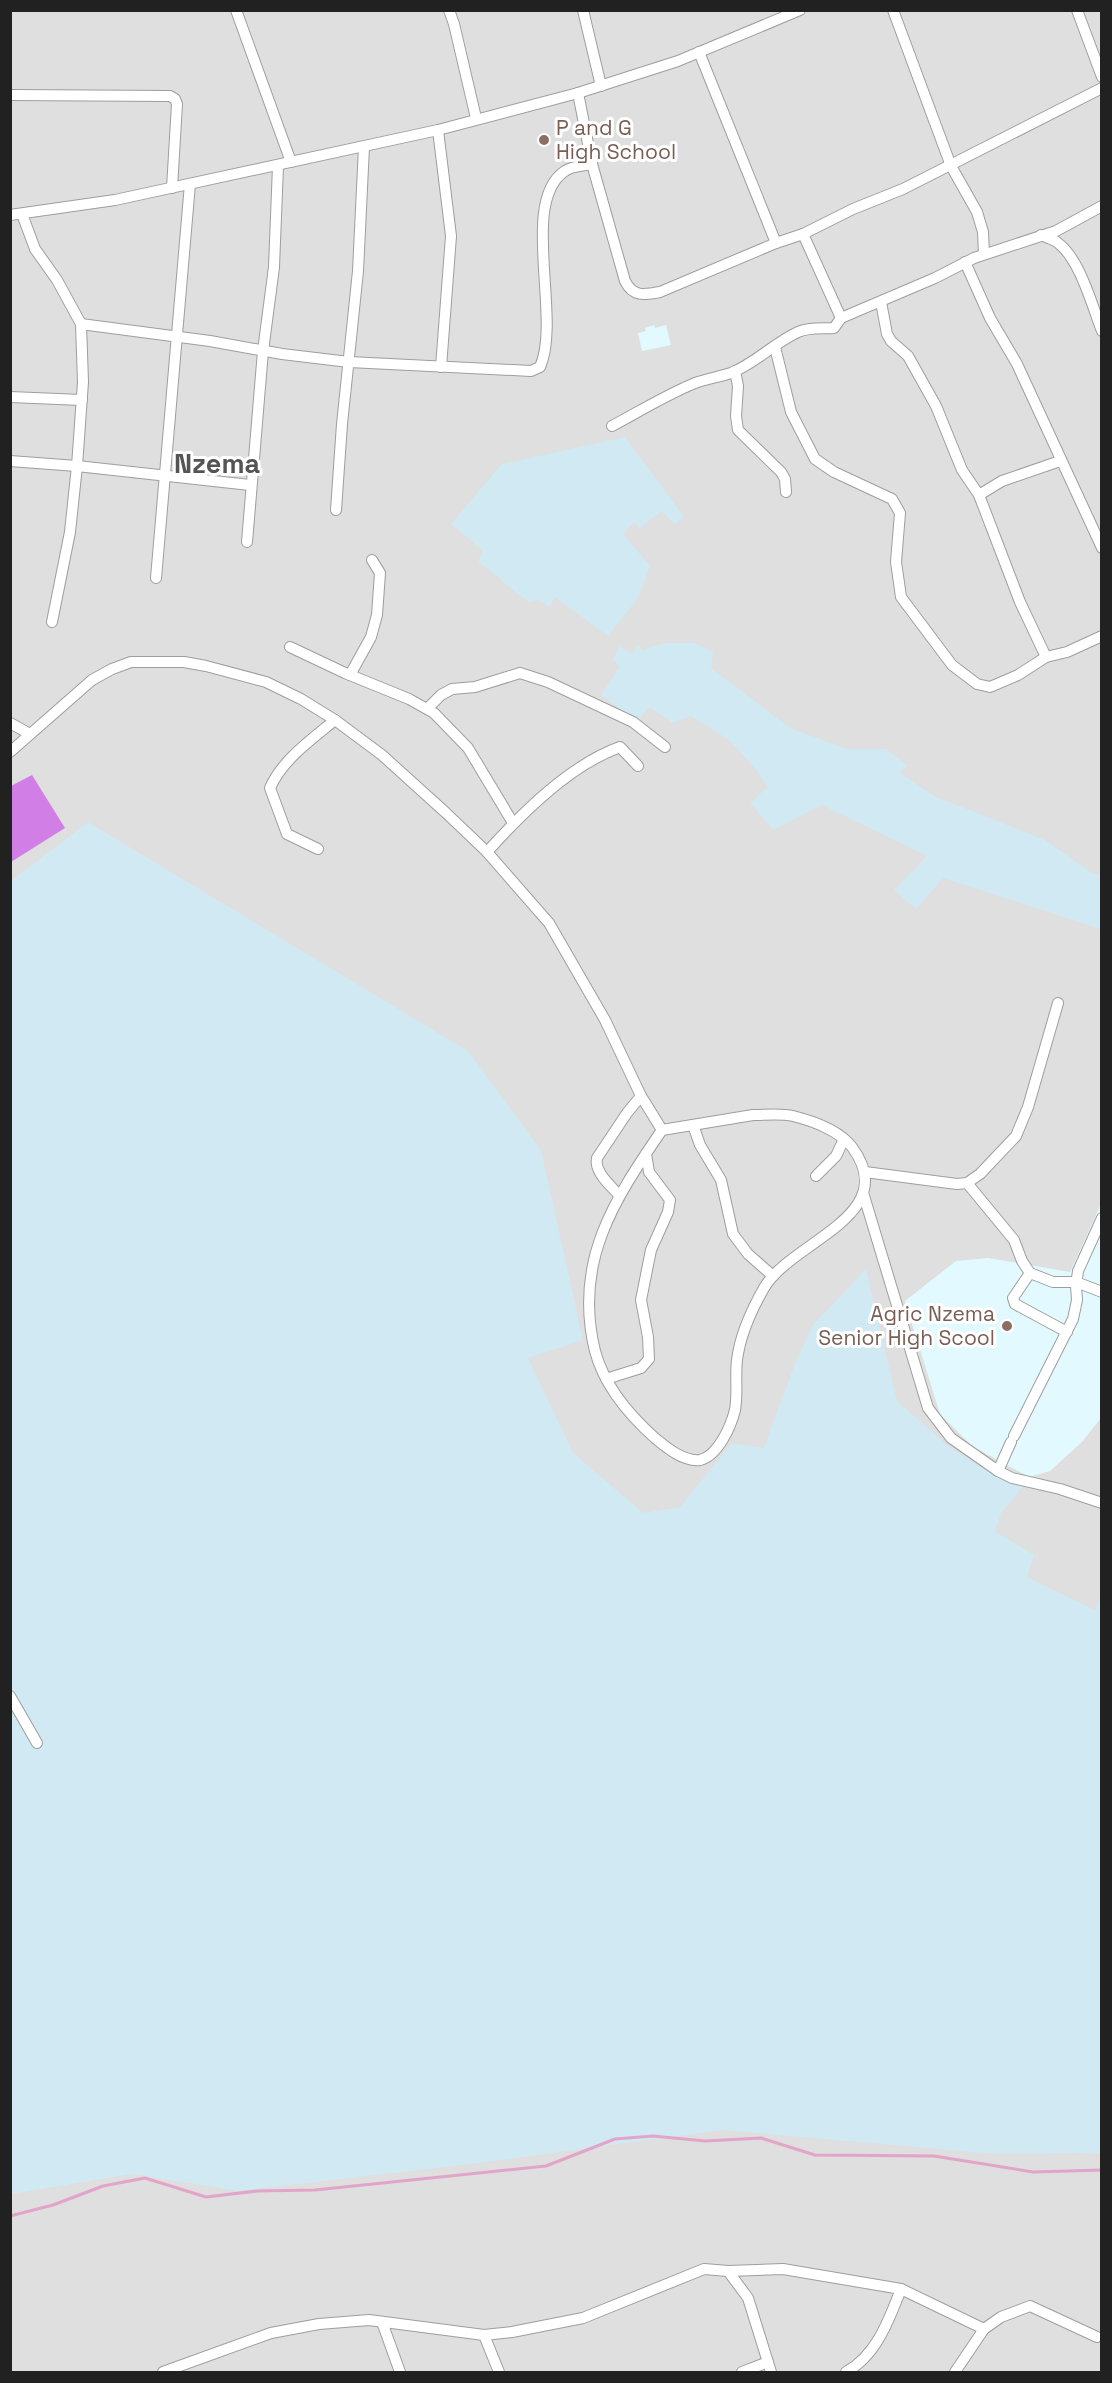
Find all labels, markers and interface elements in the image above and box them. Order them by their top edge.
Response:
place label: P and G High School [556,114,676,165]
marker: P and G High School [537,133,551,147]
district label: Nzema [174,446,260,481]
place label: Agric Nzema Senior High Scool [818,1300,995,1351]
marker: Agric Nzema Senior High Scool [1000,1319,1014,1333]

